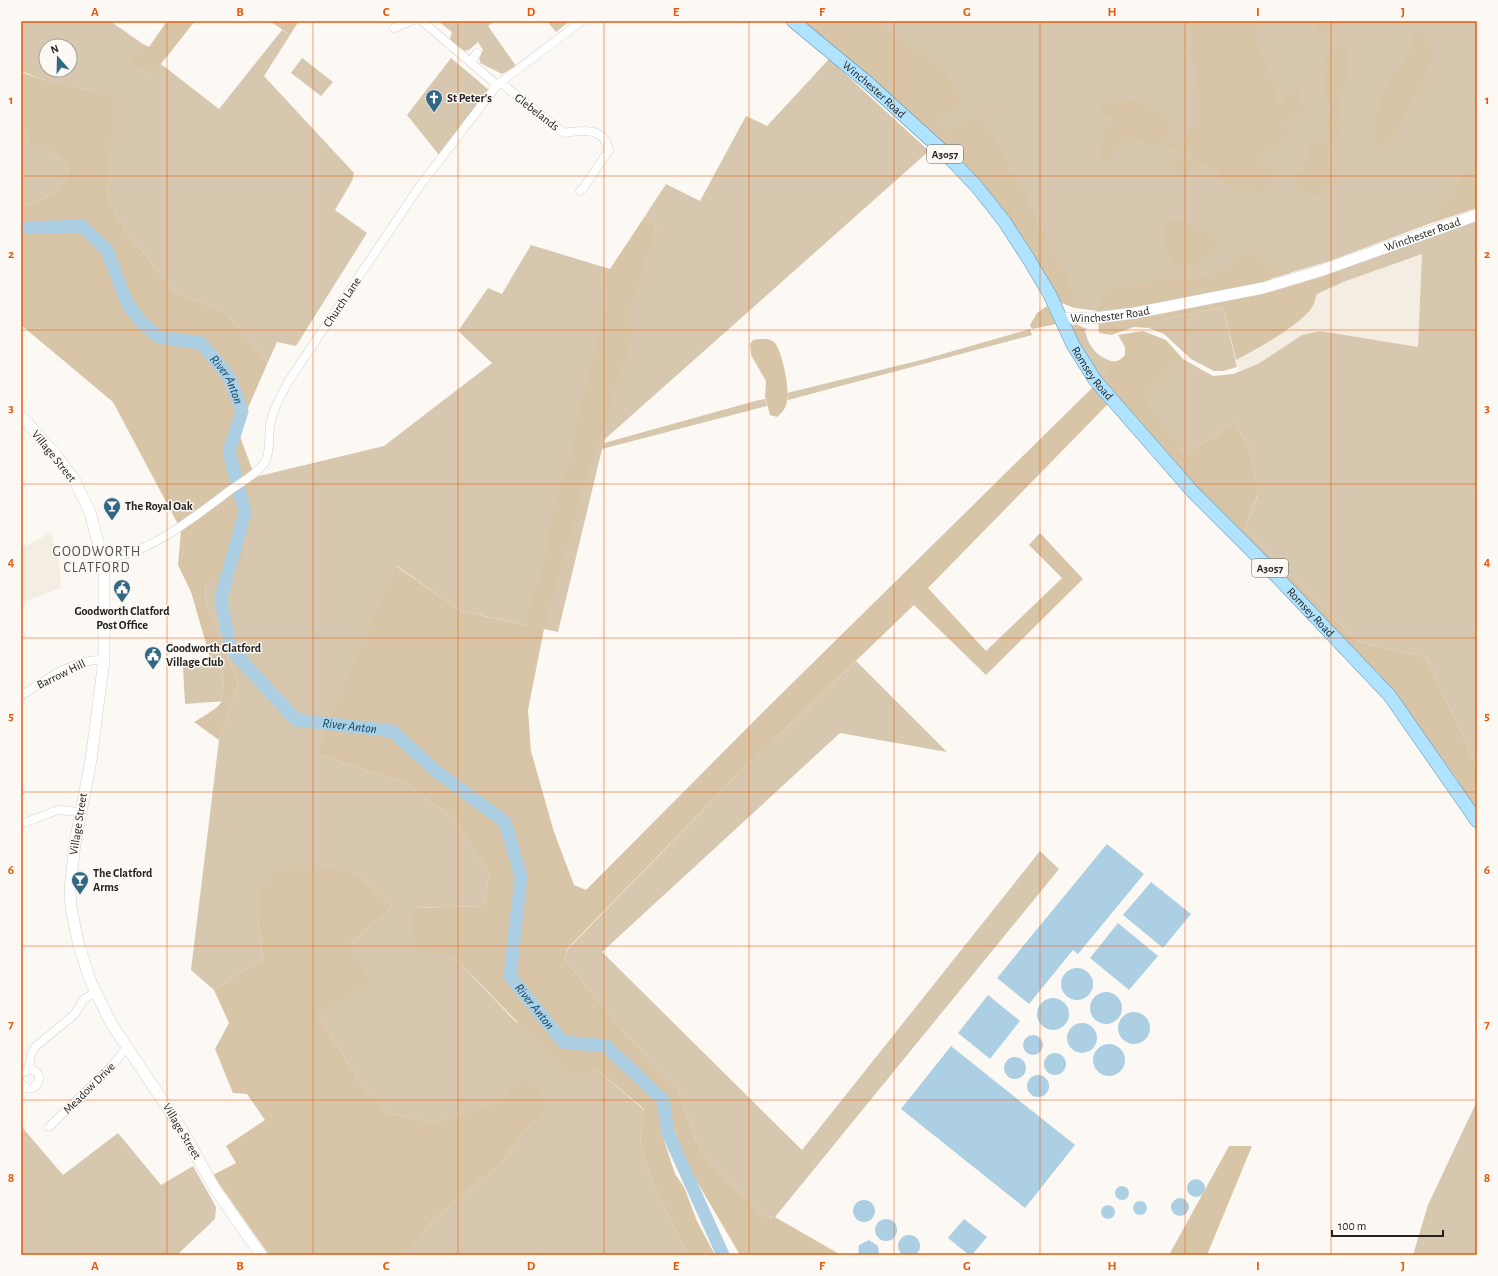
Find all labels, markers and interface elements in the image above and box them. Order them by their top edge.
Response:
text: A [91,6,99,19]
text: B [236,6,244,19]
text: C [383,6,390,19]
text: D [527,6,536,19]
text: E [673,6,680,19]
text: F [819,6,826,19]
text: G [963,6,971,19]
text: H [1107,6,1117,19]
text: I [1256,6,1260,19]
text: J [1401,6,1405,19]
north arrow [38,38,78,78]
text: N [49,43,60,56]
street label: Winchester Road [840,59,908,120]
church icon: St Peter's [424,88,444,113]
street label: Glebelands [513,91,561,133]
place label: St Peter's [447,92,492,104]
text: 1 [9,94,13,107]
text: 1 [1485,94,1489,107]
road number: A3057 [927,145,963,163]
street label: Winchester Road [1383,215,1462,253]
text: 2 [8,248,14,261]
text: 2 [1484,248,1490,261]
street label: Church Lane [321,275,363,329]
street label: Winchester Road [1070,304,1150,324]
street label: Romsey Road [1070,344,1116,402]
water label: River Anton [207,353,245,406]
text: 3 [8,402,14,415]
text: 3 [1484,402,1490,415]
street label: Village Street [30,428,79,484]
bar icon: The Royal Oak [102,496,122,521]
place label: The Royal Oak [125,500,193,513]
district label: GOODWORTH CLATFORD [53,545,141,575]
text: 4 [8,556,15,569]
text: 4 [1484,556,1491,569]
road number: A3057 [1252,559,1288,577]
public building icon: Goodworth Clatford Post Office [112,578,132,603]
street label: Romsey Road [1285,585,1336,639]
place label: Goodworth Clatford Post Office [74,605,170,631]
place label: Goodworth Clatford Village Club [166,642,262,668]
public building icon: Goodworth Clatford Village Club [143,645,163,670]
street label: Barrow Hill [35,657,87,691]
text: 5 [8,710,14,723]
text: 5 [1484,710,1490,723]
water label: River Anton [322,717,377,736]
street label: Village Street [67,792,89,856]
text: 6 [8,864,14,877]
text: 6 [1484,864,1490,877]
place label: The Clatford Arms [93,867,153,893]
bar icon: The Clatford Arms [70,870,90,895]
water label: River Anton [512,981,557,1032]
text: 7 [8,1018,14,1031]
text: 7 [1484,1018,1490,1031]
street label: Meadow Drive [61,1060,117,1116]
street label: Village Street [161,1101,203,1161]
text: 8 [8,1172,14,1185]
text: 8 [1484,1172,1490,1185]
scale bar [1332,1212,1443,1238]
text: 100 m [1338,1220,1366,1232]
text: A [91,1260,99,1273]
text: B [236,1260,244,1273]
text: C [383,1260,390,1273]
text: D [527,1260,536,1273]
text: E [673,1260,680,1273]
text: F [819,1260,826,1273]
text: G [963,1260,971,1273]
text: H [1107,1260,1117,1273]
text: I [1256,1260,1260,1273]
text: J [1401,1260,1405,1273]

